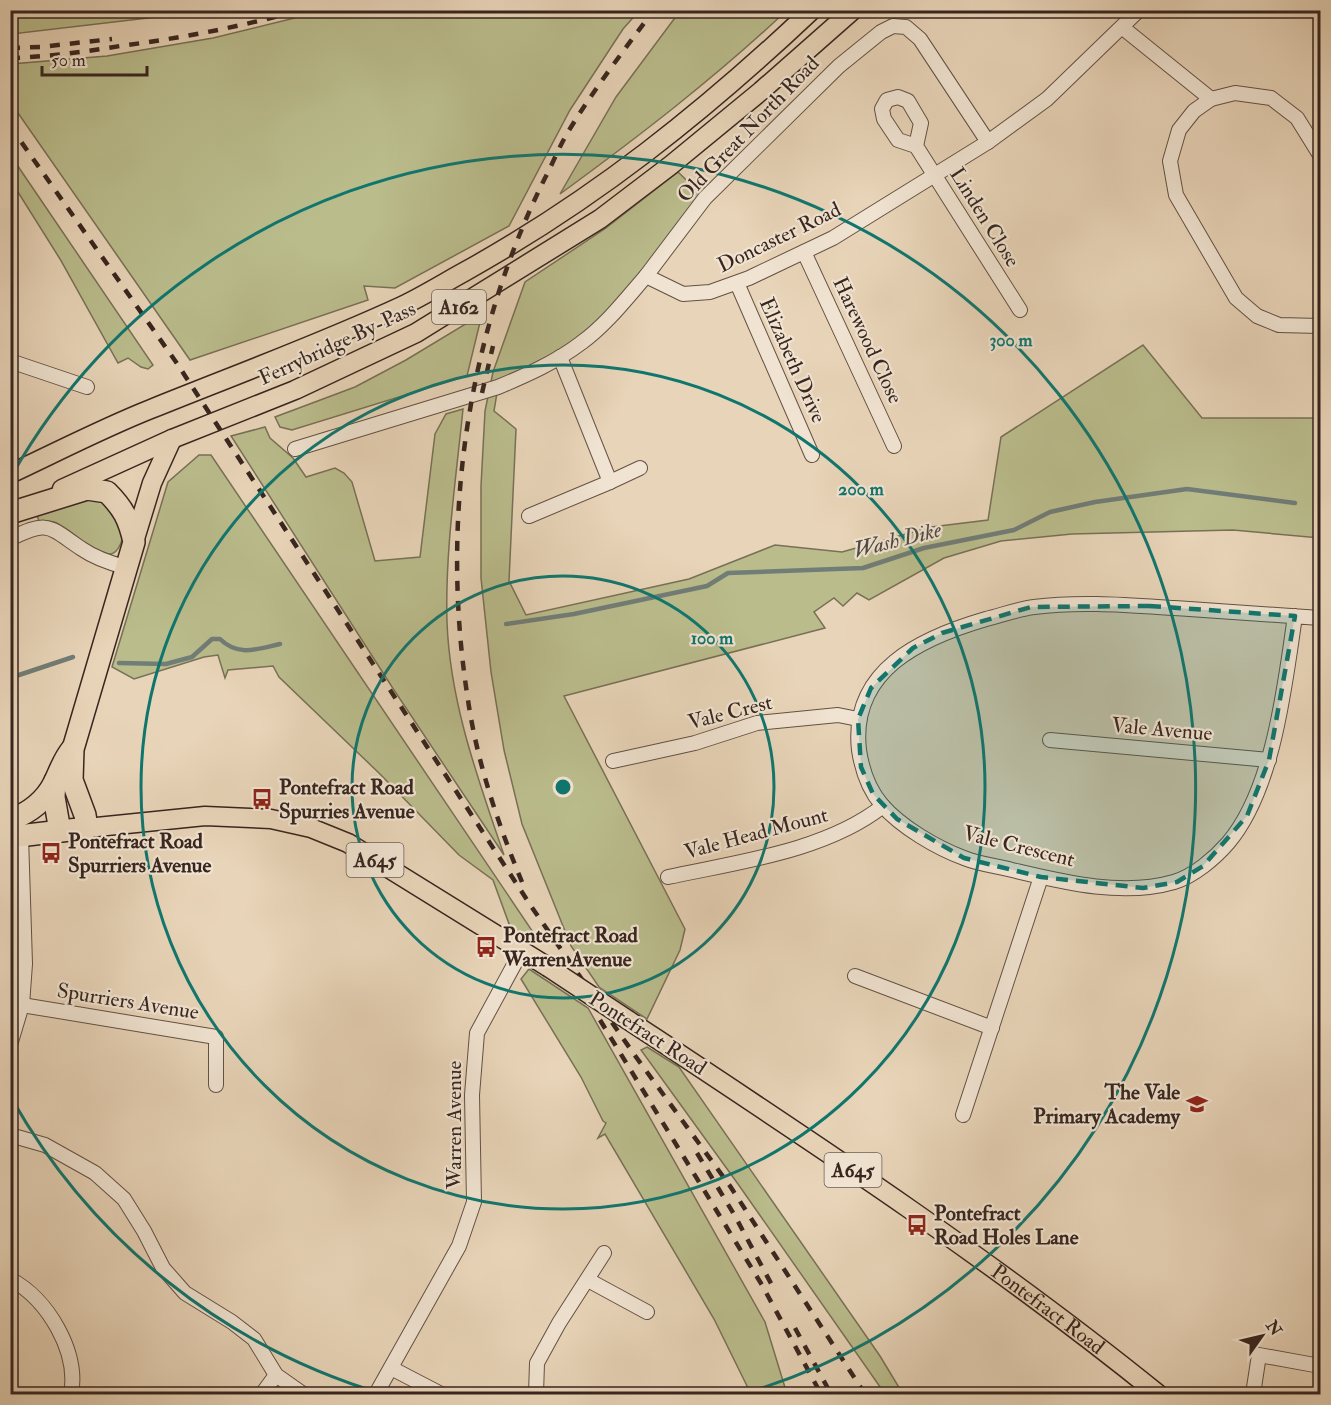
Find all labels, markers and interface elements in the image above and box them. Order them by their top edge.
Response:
scale bar [42,39,147,77]
text: 50 m [51,49,86,72]
street label: Old Great North Road [671,50,826,208]
street label: Linden Close [943,162,1026,272]
street label: Doncaster Road [713,196,846,279]
street label: Harewood Close [826,272,909,408]
road number: A162 [432,290,486,324]
street label: Elizabeth Drive [753,293,832,427]
street label: Ferrybridge By-Pass [254,295,420,392]
text: 300 m [989,329,1034,352]
text: 200 m [838,478,885,501]
water label: Wash Dike [850,515,945,564]
text: 100 m [691,627,734,650]
street label: Vale Crest [685,689,775,736]
street label: Vale Avenue [1110,712,1214,747]
place label: Pontefract Road Spurries Avenue [279,774,415,825]
centre of rings [553,777,573,797]
bus stop icon: Pontefract Road Spurries Avenue [250,787,274,811]
street label: Vale Head Mount [681,801,831,866]
street label: Vale Crescent [960,820,1078,873]
place label: Pontefract Road Spurriers Avenue [68,828,211,879]
bus stop icon: Pontefract Road Spurriers Avenue [39,841,63,865]
road number: A645 [346,843,404,877]
place label: Pontefract Road Warren Avenue [502,922,639,973]
bus stop icon: Pontefract Road Warren Avenue [474,935,498,959]
street label: Spurriers Avenue [55,977,201,1026]
street label: Pontefract Road [584,985,712,1082]
street label: Warren Avenue [441,1061,468,1190]
place label: The Vale Primary Academy [1033,1079,1181,1130]
school or university icon: The Vale Primary Academy [1185,1092,1209,1116]
road number: A645 [824,1153,882,1187]
place label: Pontefract Road Holes Lane [934,1200,1079,1251]
bus stop icon: Pontefract Road Holes Lane [905,1213,929,1237]
street label: Pontefract Road [986,1258,1110,1361]
north arrow [1232,1306,1292,1366]
text: N [1261,1316,1286,1340]

